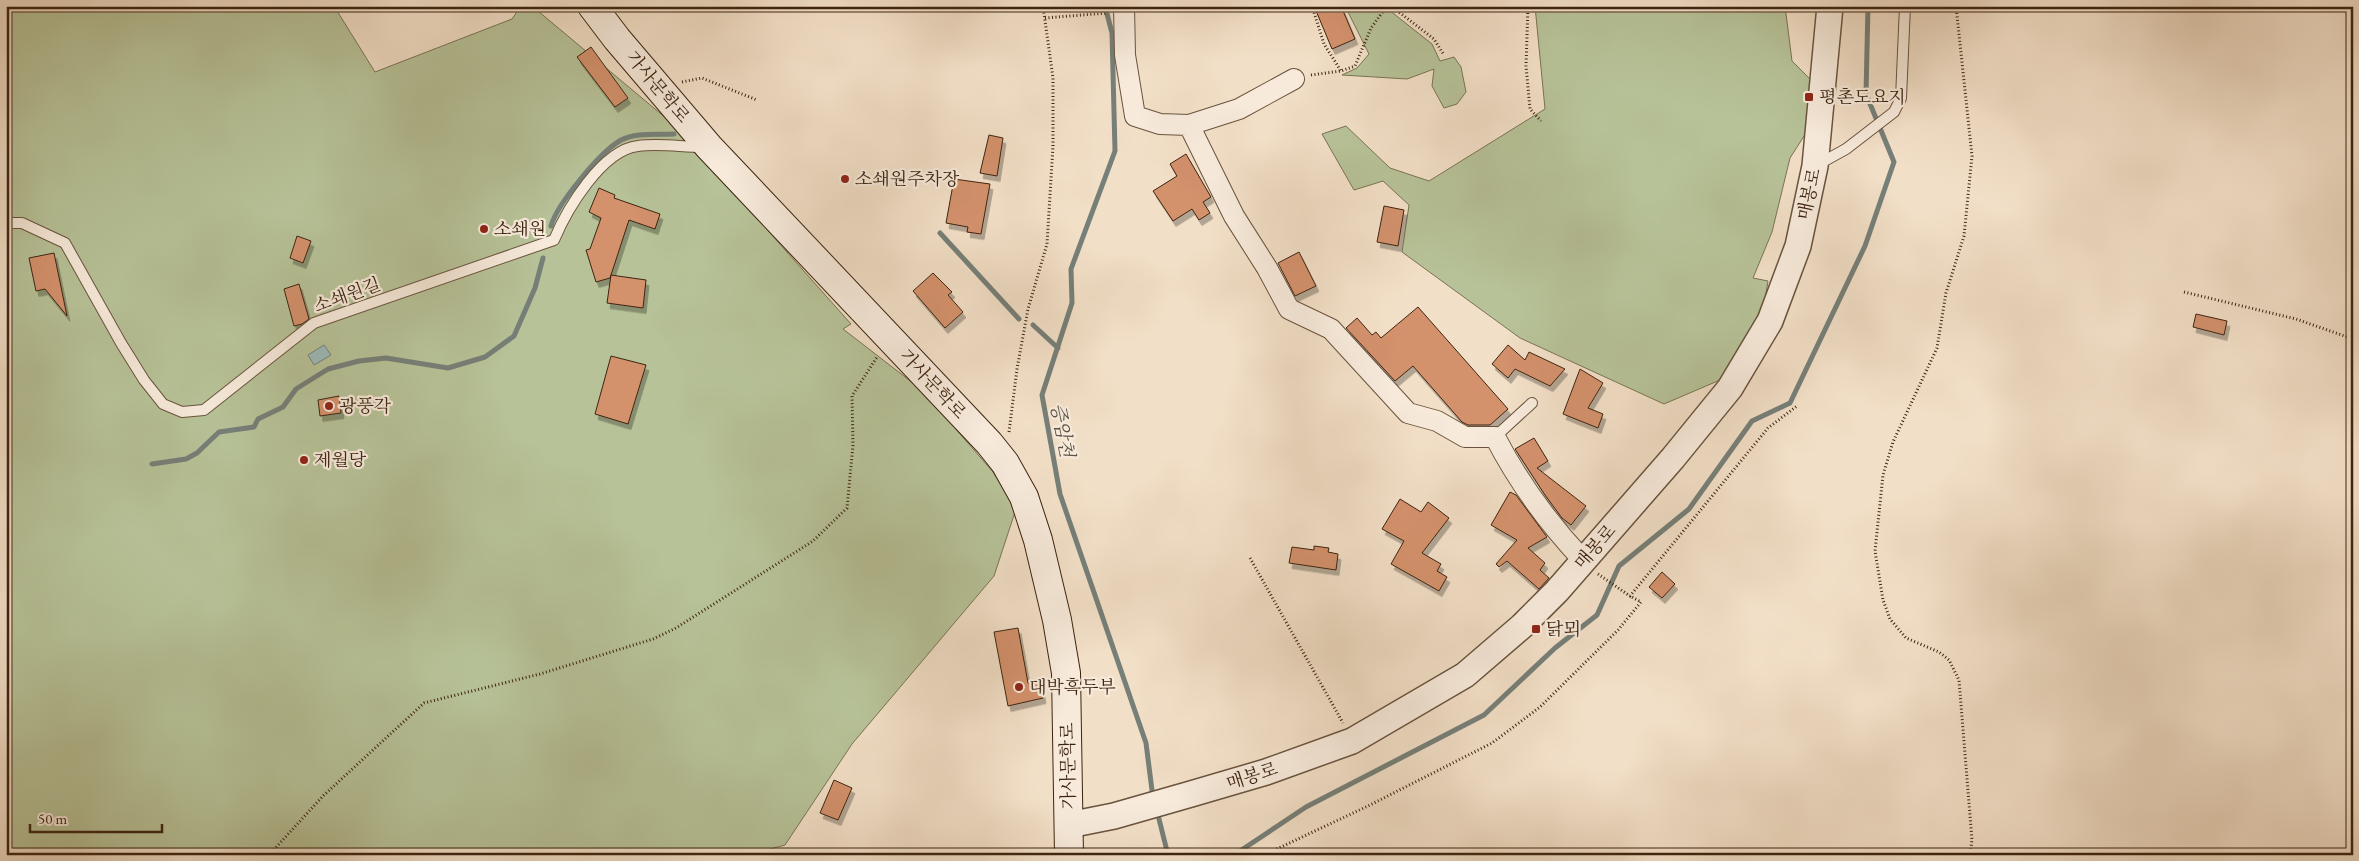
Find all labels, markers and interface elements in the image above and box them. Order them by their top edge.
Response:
street label: 가사문학로 [622,46,695,127]
place label: 평촌도요지 [1819,85,1906,108]
marker: 평촌도요지 [1803,91,1815,103]
street label: 매봉로 [1792,166,1825,222]
place label: 소쇄원주차장 [855,167,960,190]
marker: 소쇄원주차장 [839,173,851,185]
place label: 소쇄원 [494,217,546,240]
marker: 소쇄원 [478,223,490,235]
street label: 소쇄원길 [310,272,383,317]
street label: 가사문학로 [895,344,971,423]
place label: 광풍각 [339,394,392,417]
marker: 광풍각 [323,400,335,412]
water label: 증암천 [1045,401,1080,461]
place label: 제월당 [314,448,367,471]
marker: 제월당 [298,454,310,466]
street label: 매봉로 [1569,519,1620,574]
place label: 닭뫼 [1546,617,1581,640]
marker: 닭뫼 [1530,623,1542,635]
place label: 대박흑두부 [1029,675,1116,698]
marker: 대박흑두부 [1013,681,1025,693]
street label: 가사문학로 [1055,722,1080,810]
street label: 매봉로 [1223,757,1280,795]
scale bar [30,801,162,833]
text: 50 m [38,809,67,828]

